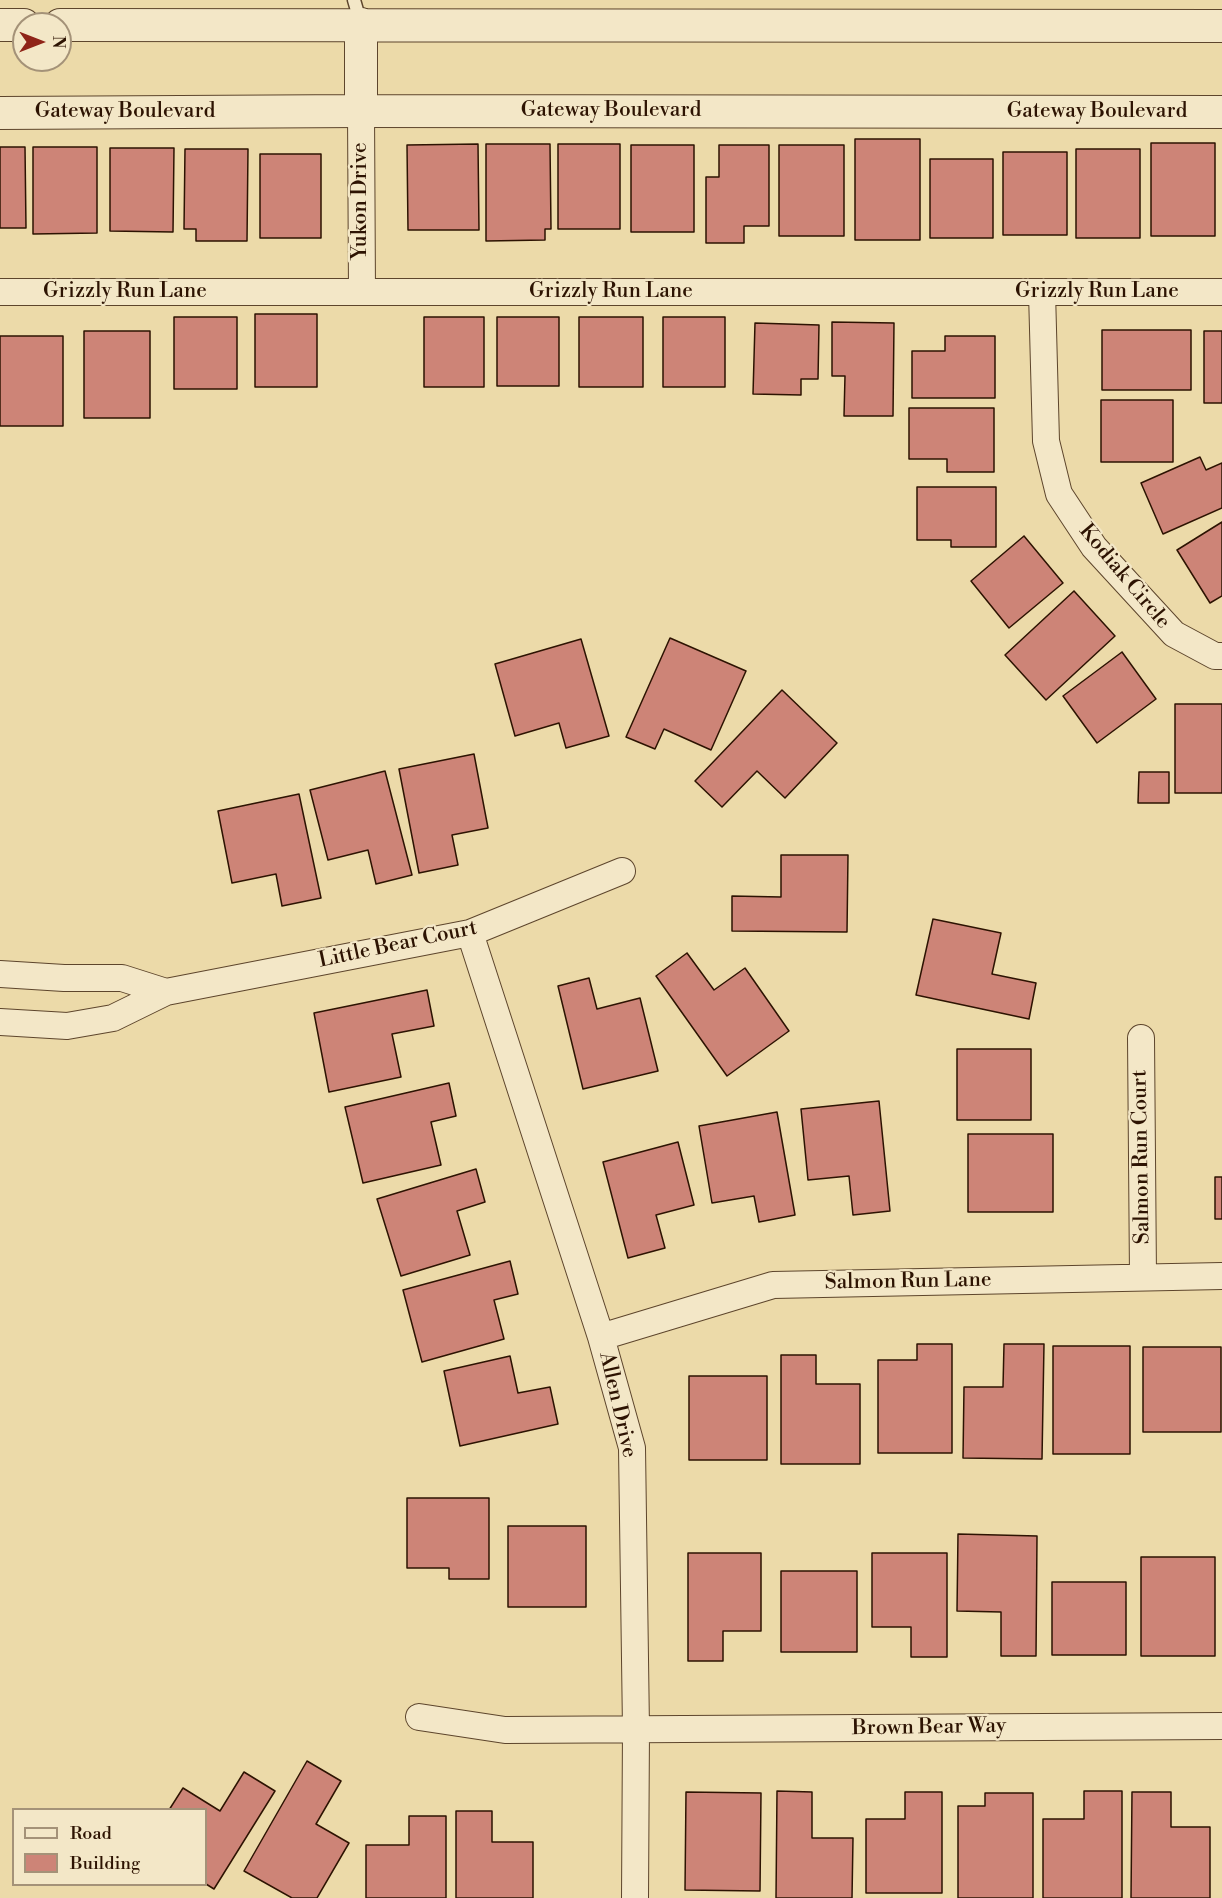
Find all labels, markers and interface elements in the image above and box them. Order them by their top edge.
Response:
north arrow [12,12,72,72]
text: N [48,36,68,48]
street label: Gateway Boulevard [521,98,701,124]
street label: Gateway Boulevard [35,99,215,125]
street label: Gateway Boulevard [1007,99,1187,125]
street label: Yukon Drive [348,142,374,260]
street label: Grizzly Run Lane [43,279,207,305]
street label: Grizzly Run Lane [529,279,693,305]
street label: Grizzly Run Lane [1015,279,1179,305]
street label: Kodiak Circle [1073,519,1175,635]
street label: Little Bear Court [316,916,480,974]
street label: Salmon Run Court [1128,1070,1156,1244]
street label: Salmon Run Lane [824,1268,992,1296]
street label: Allen Drive [593,1350,641,1460]
street label: Brown Bear Way [852,1714,1006,1742]
legend [12,1808,207,1886]
text: Road [70,1822,112,1845]
text: Building [70,1852,140,1875]

